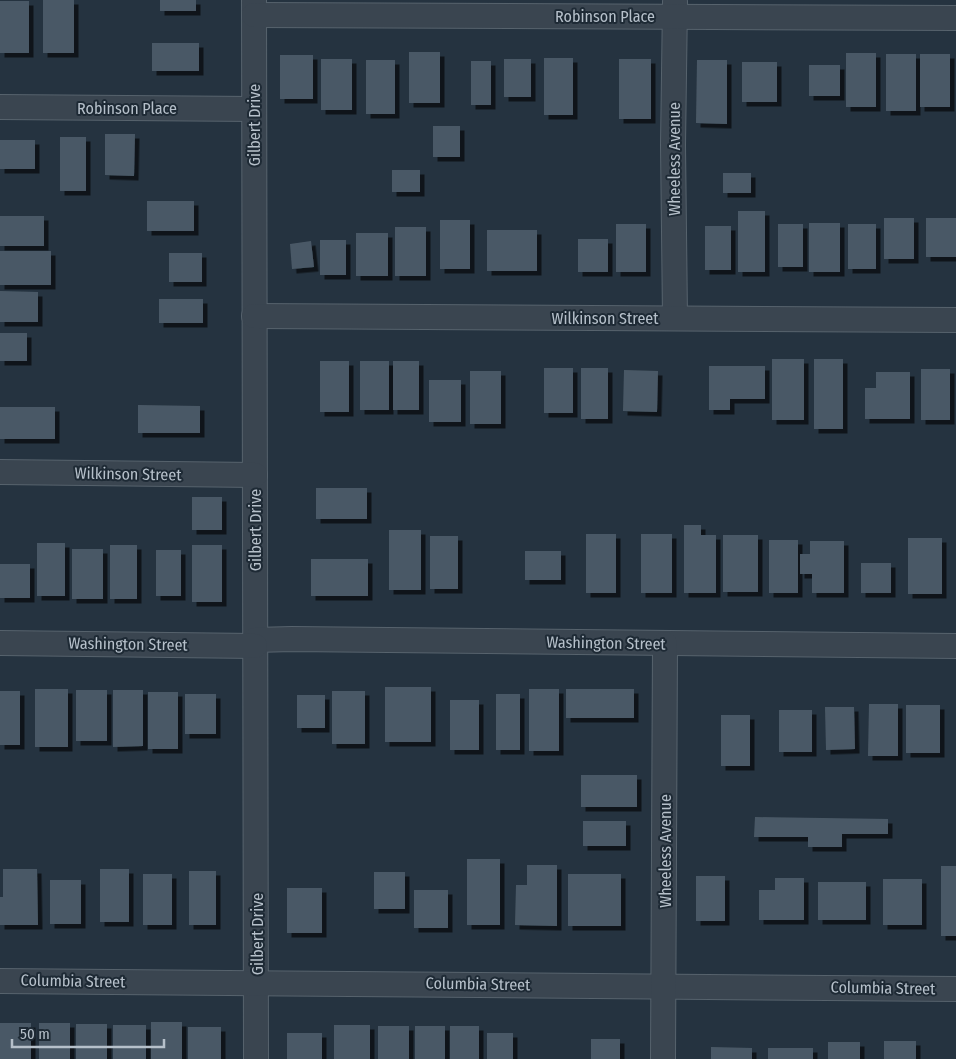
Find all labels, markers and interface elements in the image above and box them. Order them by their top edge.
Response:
street label: Robinson Place [555,7,655,26]
street label: Gilbert Drive [245,84,264,166]
street label: Robinson Place [77,99,177,118]
street label: Wheeless Avenue [665,102,684,216]
street label: Wilkinson Street [552,309,659,328]
street label: Wilkinson Street [74,464,182,484]
street label: Gilbert Drive [246,489,265,571]
street label: Washington Street [546,632,667,654]
street label: Washington Street [68,633,189,655]
street label: Wheeless Avenue [656,794,675,908]
street label: Gilbert Drive [248,893,267,975]
street label: Columbia Street [21,971,126,991]
street label: Columbia Street [426,974,531,994]
street label: Columbia Street [831,978,936,998]
scale bar [12,1016,165,1048]
text: 50 m [20,1025,50,1043]

